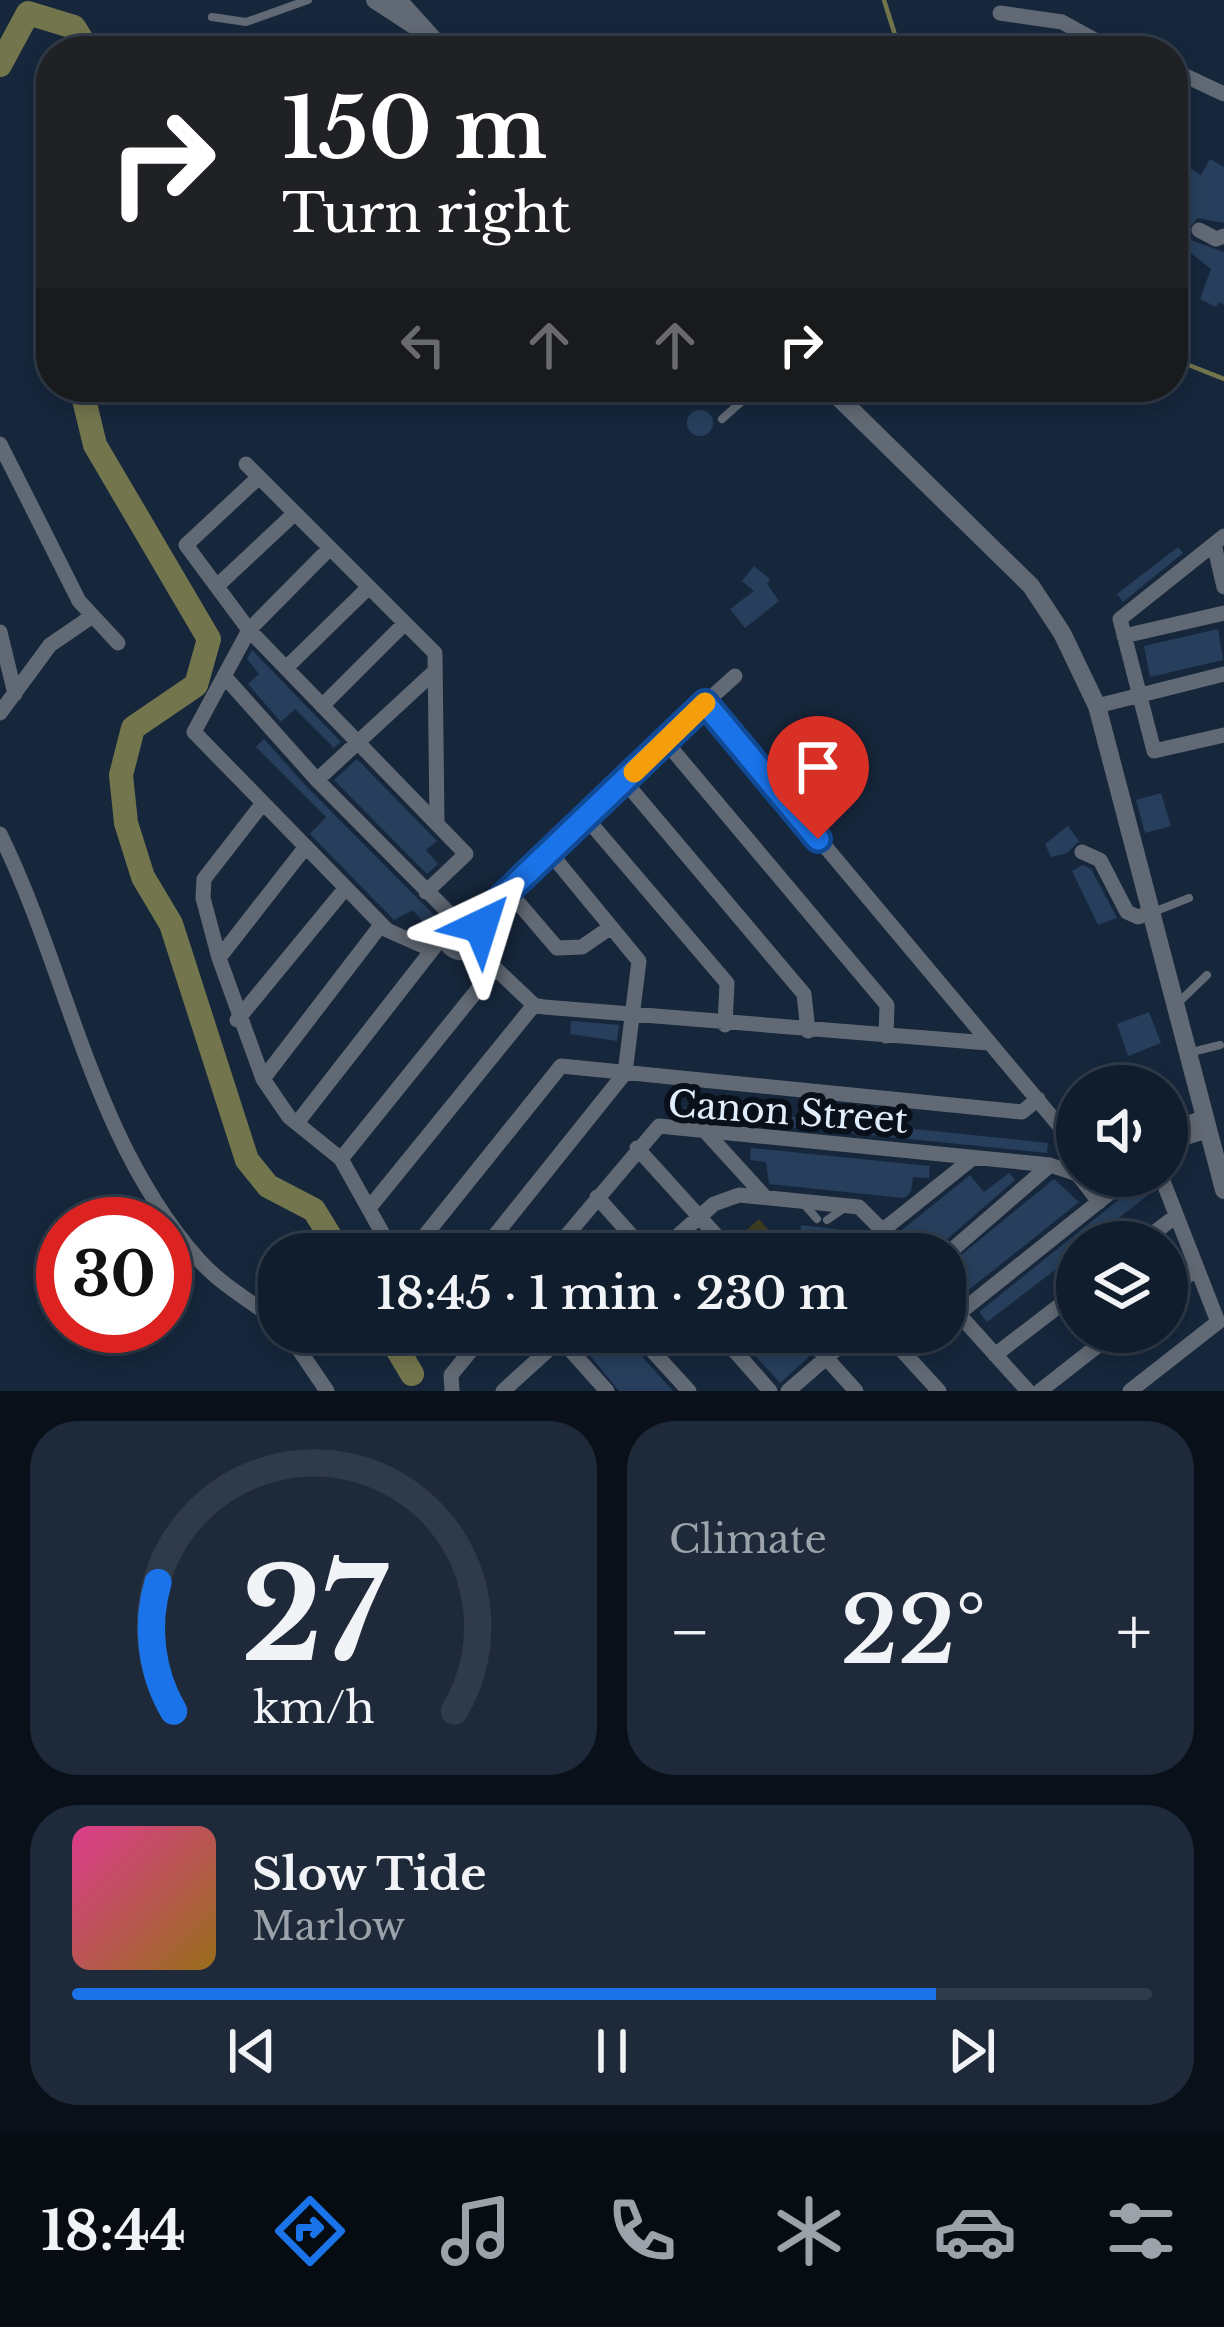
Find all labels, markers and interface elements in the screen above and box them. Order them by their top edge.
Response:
text: 150 m [282,77,547,181]
icon: right [84,84,240,240]
text: Turn right [282,180,571,247]
icon: left [390,312,456,378]
icon: ahead [516,312,582,378]
icon: ahead [642,312,708,378]
icon: right [768,312,834,378]
pin [767,716,869,839]
icon: arrive [785,734,851,800]
position arrow [418,863,544,989]
map controls [1056,1065,1188,1353]
button: sound [1056,1065,1188,1197]
street label: Canon Street [666,1081,910,1143]
speed limit sign: 30 [36,1197,192,1353]
button: layers [1056,1221,1188,1353]
text: 18:45 · 1 min · 230 m [376,1265,848,1321]
text: Climate [669,1515,827,1564]
text: 27 [241,1539,388,1694]
text: 22° [840,1576,986,1687]
text: − [669,1591,711,1673]
text: + [1116,1591,1152,1673]
text: km/h [253,1681,374,1735]
text: Slow Tide [252,1846,487,1902]
text: Marlow [252,1902,405,1951]
icon: previous [219,2018,285,2084]
icon: pause [579,2018,645,2084]
icon: next [939,2018,1005,2084]
icon: directions [268,2189,352,2273]
icon: music [434,2189,518,2273]
icon: phone [600,2189,684,2273]
icon: climate [767,2189,851,2273]
icon: car [933,2189,1017,2273]
icon: filters [1099,2189,1183,2273]
text: 18:44 [41,2198,186,2265]

